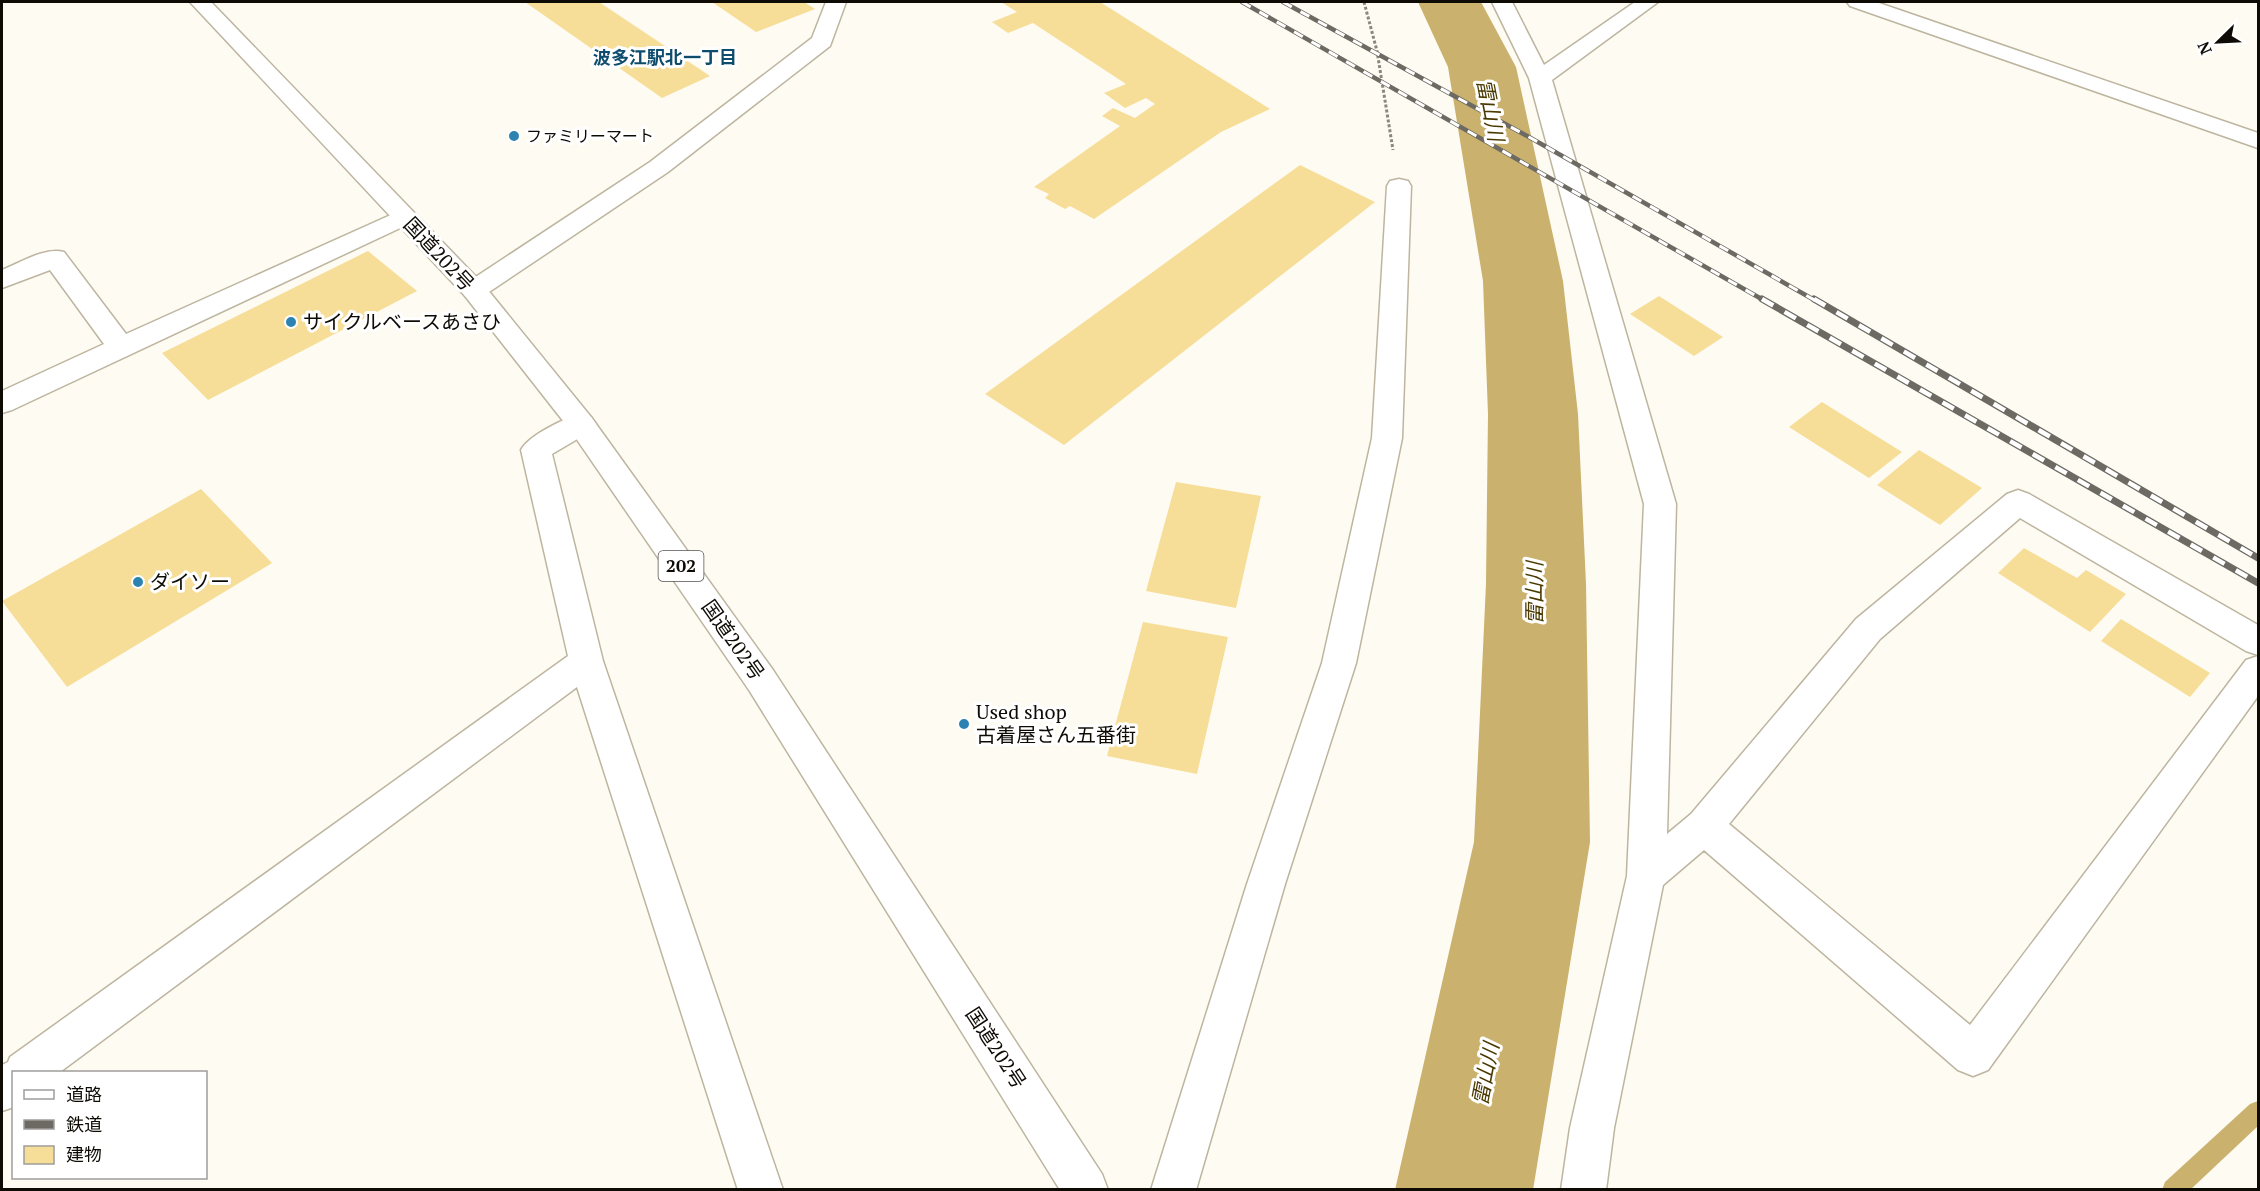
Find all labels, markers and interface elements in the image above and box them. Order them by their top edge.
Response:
north arrow [2188,12,2248,72]
text: N [2192,38,2217,58]
district label: 波多江駅北一丁目 [593,45,737,69]
water label: 雷山川 [1471,76,1511,145]
place label: ファミリーマート [526,125,654,147]
marker: ファミリーマート [507,129,521,143]
street label: 国道202号 [398,211,481,297]
place label: サイクルベースあさひ [303,308,501,335]
marker: サイクルベースあさひ [284,315,298,329]
road number: 202 [658,551,704,581]
water label: 雷山川 [1520,560,1548,625]
place label: ダイソー [150,568,230,595]
marker: ダイソー [131,575,145,589]
street label: 国道202号 [696,594,771,685]
place label: Used shop 古着屋さん五番街 [976,698,1136,748]
marker: Used shop 古着屋さん五番街 [957,717,971,731]
street label: 国道202号 [960,1002,1033,1094]
water label: 雷山川 [1465,1038,1505,1107]
legend [12,1071,207,1179]
text: 道路 [66,1082,102,1106]
text: 鉄道 [66,1112,102,1136]
text: 建物 [66,1142,102,1166]

